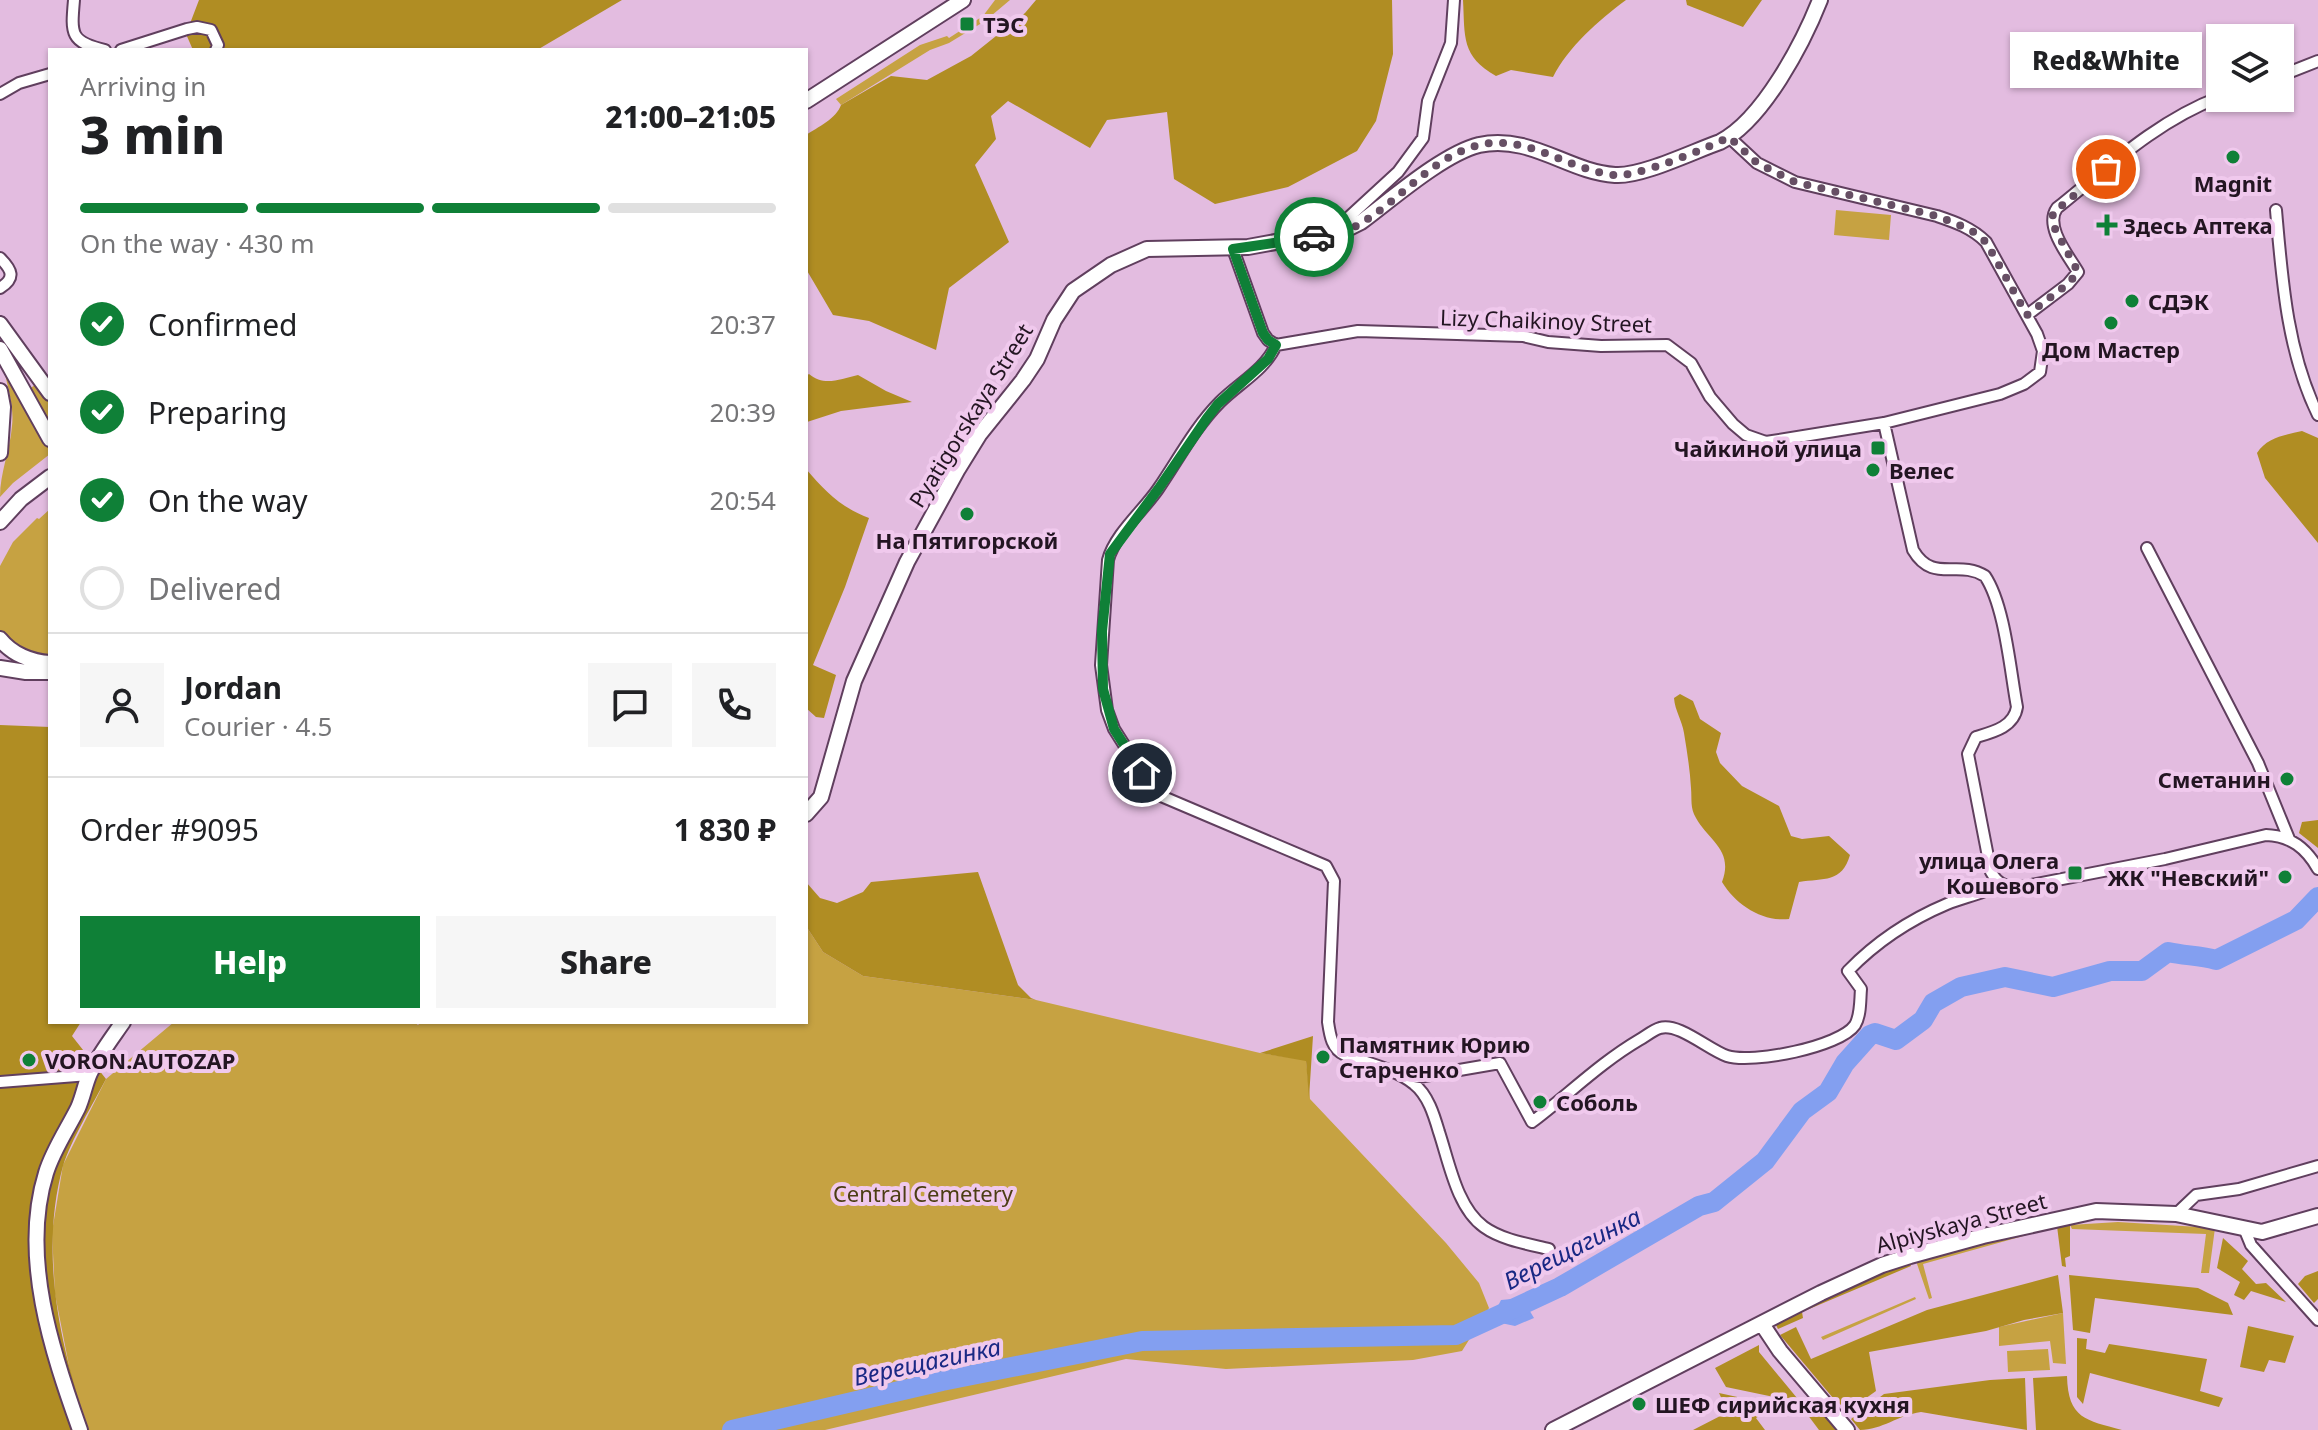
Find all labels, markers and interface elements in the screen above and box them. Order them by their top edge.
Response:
place label: ТЭС [983,9,1024,39]
marker: ТЭС [958,15,976,33]
map controls [2206,24,2294,112]
button: layers [2206,24,2294,112]
callout: Red&White [2010,33,2202,89]
text: Red&White [2032,42,2180,78]
text: Arriving in [80,68,206,104]
text: 21:00–21:05 [605,96,776,137]
text: 3 min [80,98,225,169]
pin [2072,135,2140,203]
icon: bag [2084,147,2128,191]
marker: Magnit [2224,148,2242,166]
place label: Magnit [2194,168,2272,198]
courier [1274,197,1354,277]
place label: Здесь Аптека [2123,210,2273,240]
icon: car [1292,215,1336,259]
marker: Здесь Аптека [2098,216,2116,234]
text: On the way · 430 m [80,225,314,261]
place label: СДЭК [2148,286,2210,316]
marker: СДЭК [2123,292,2141,310]
street label: Lizy Chaikinoy Street [1439,301,1653,339]
icon: check [80,302,124,346]
text: Confirmed [148,304,298,345]
text: 20:37 [710,306,776,342]
marker: Дом Мастер [2102,314,2120,332]
street label: Pyatigorskaya Street [901,317,1039,513]
place label: Дом Мастер [2042,334,2180,364]
icon: check [80,390,124,434]
text: Preparing [148,392,287,433]
text: 20:39 [710,394,776,430]
place label: Чайкиной улица [1674,433,1862,463]
marker: Чайкиной улица [1869,439,1887,457]
place label: Велес [1889,455,1955,485]
marker: Велес [1864,461,1882,479]
icon: check [80,478,124,522]
text: On the way [148,480,308,521]
text: 20:54 [710,482,776,518]
marker: На Пятигорской [958,505,976,523]
place label: На Пятигорской [876,525,1058,555]
text: Delivered [148,568,282,609]
button: person [80,663,164,747]
button: chat [588,663,672,747]
button: phone [692,663,776,747]
text: Jordan [184,667,282,708]
text: Courier · 4.5 [184,708,332,744]
pin [1108,739,1176,807]
icon: home [1120,751,1164,795]
place label: Сметанин [2158,764,2271,794]
marker: Сметанин [2278,770,2296,788]
text: Order #9095 [80,809,259,850]
text: 1 830 ₽ [674,809,776,850]
place label: улица Олега Кошевого [1918,845,2059,900]
place label: ЖК "Невский" [2107,862,2269,892]
marker: улица Олега Кошевого [2066,864,2084,882]
marker: ЖК "Невский" [2276,868,2294,886]
button: Help [80,916,420,1008]
button: Share [436,916,776,1008]
place label: Памятник Юрию Старченко [1339,1029,1530,1084]
place label: VORON.AUTOZAP [45,1045,235,1075]
marker: Памятник Юрию Старченко [1314,1048,1332,1066]
marker: VORON.AUTOZAP [20,1051,38,1069]
place label: Соболь [1556,1087,1638,1117]
marker: Соболь [1531,1093,1549,1111]
park label: Central Cemetery [833,1178,1014,1208]
street label: Alpiyskaya Street [1872,1185,2050,1259]
water label: Верещагинка [1498,1199,1647,1297]
water label: Верещагинка [850,1329,1004,1393]
place label: ШЕФ сирийская кухня [1655,1389,1910,1419]
marker: ШЕФ сирийская кухня [1630,1395,1648,1413]

